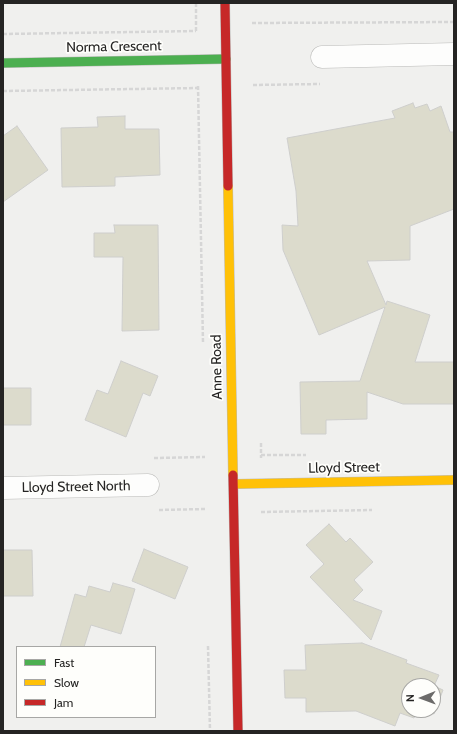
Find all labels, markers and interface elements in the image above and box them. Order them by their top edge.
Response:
street label: Norma Crescent [66,38,162,56]
street label: Anne Road [208,334,226,400]
street label: Lloyd Street [308,459,380,477]
street label: Lloyd Street North [21,478,131,496]
legend [16,646,156,718]
text: Fast [54,655,74,670]
text: Slow [54,675,79,690]
north arrow [401,678,441,718]
text: N [403,694,417,702]
text: Jam [54,695,73,710]

